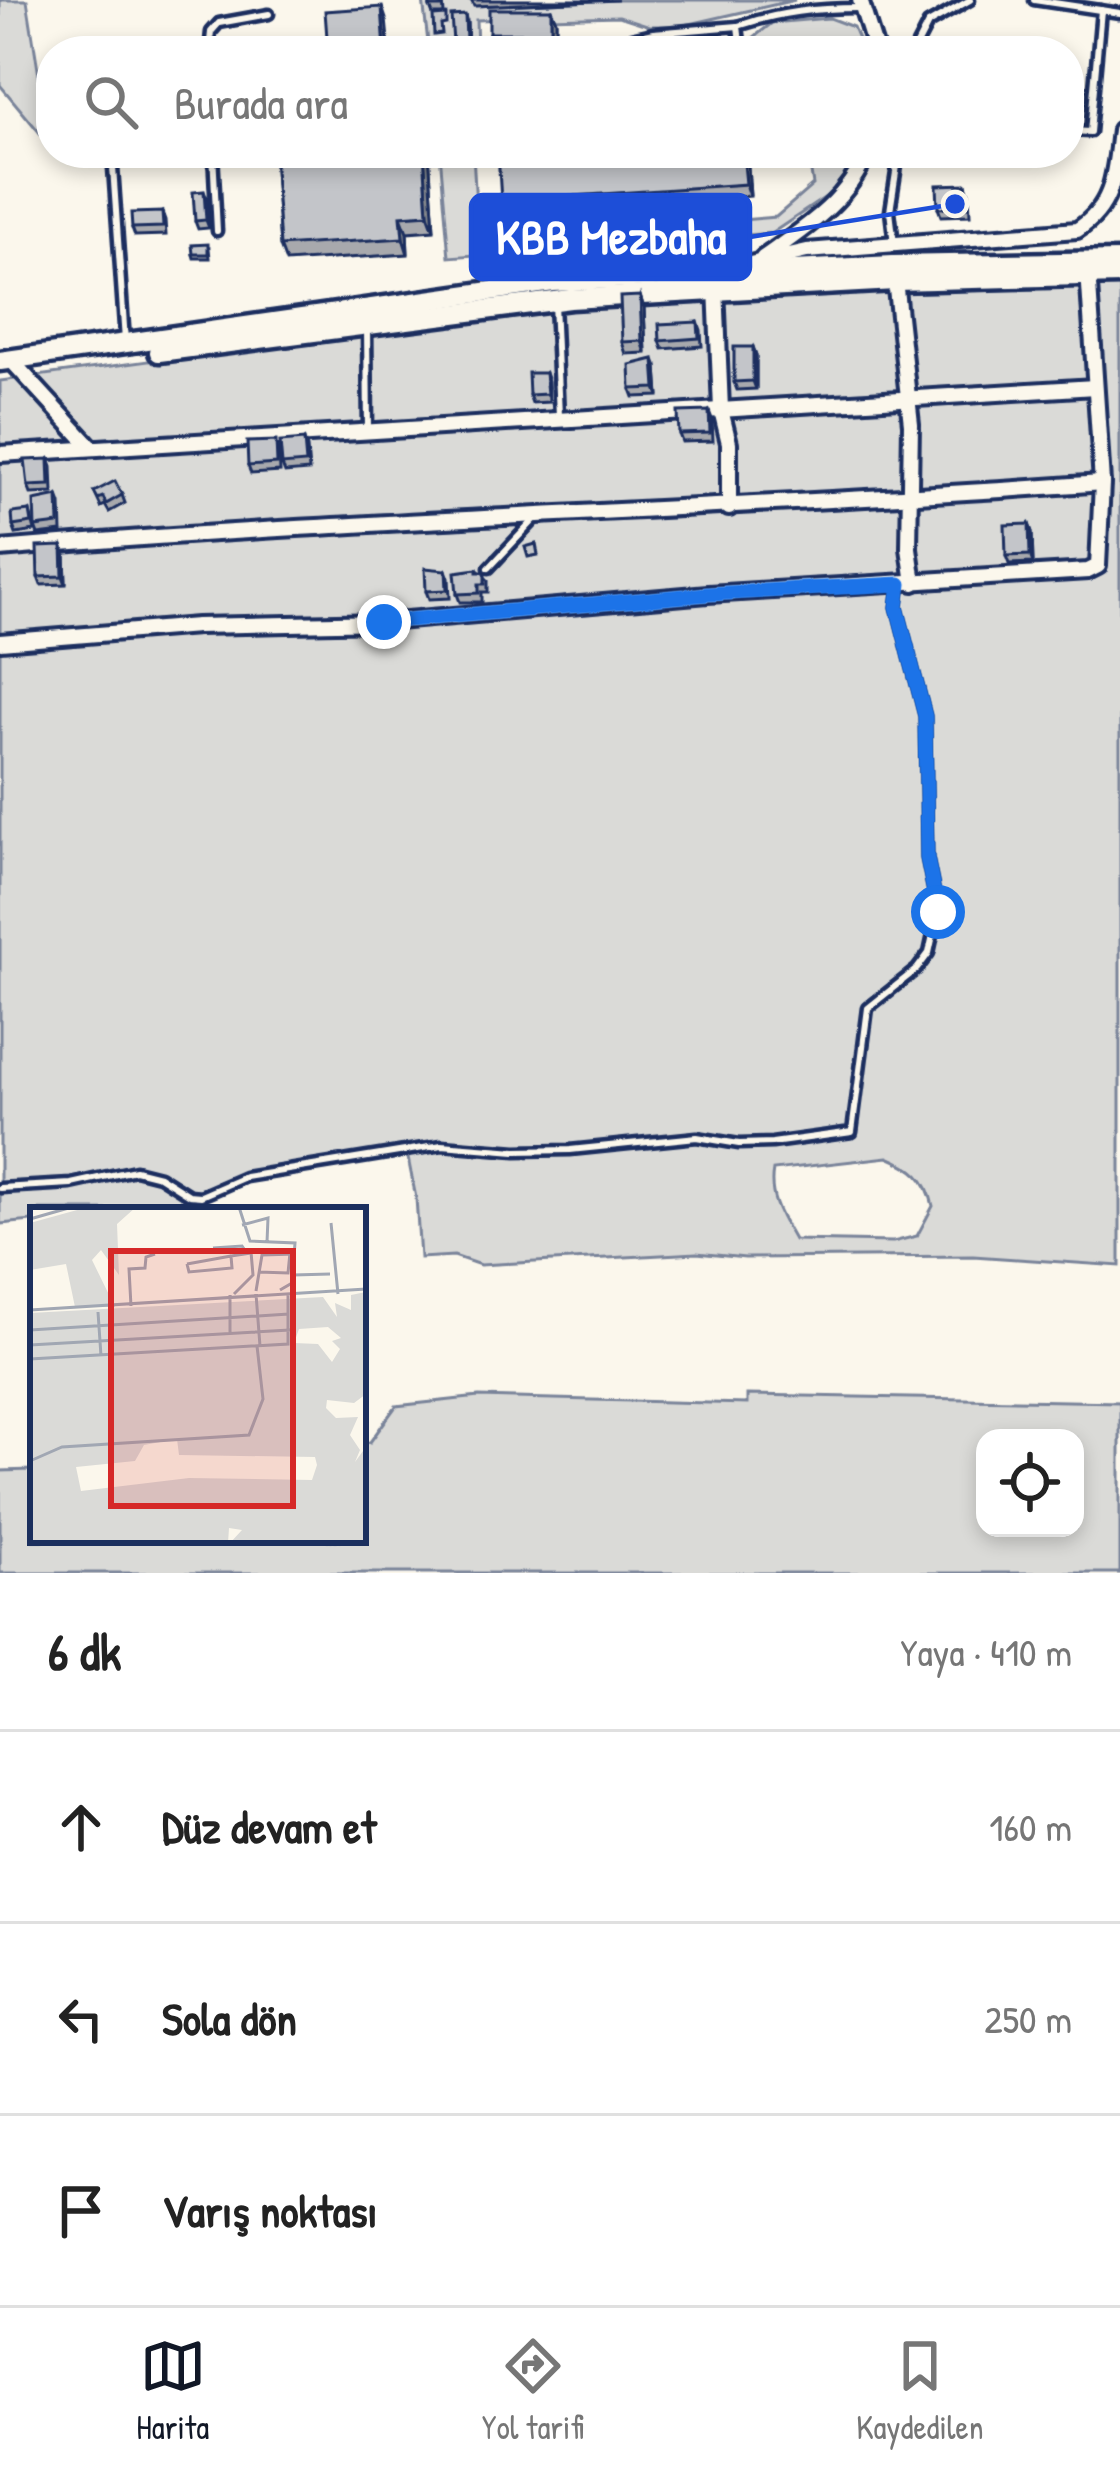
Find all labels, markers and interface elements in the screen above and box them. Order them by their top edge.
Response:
search box [36,36,1084,168]
icon: search [78,69,144,135]
text: Burada ara [174,72,348,133]
callout: KBB Mezbaha [471,195,750,279]
text: KBB Mezbaha [496,204,726,269]
route end [357,595,411,649]
route start [911,885,965,939]
inset map [30,1207,366,1543]
map controls [976,1429,1084,1537]
button: locate [976,1429,1084,1537]
text: 6 dk [48,1617,121,1686]
text: Yaya · 410 m [900,1625,1072,1678]
icon: ahead [48,1794,114,1860]
text: Düz devam et [162,1796,376,1857]
text: 160 m [989,1800,1072,1853]
icon: left [48,1986,114,2052]
text: Sola dön [162,1988,297,2049]
text: 250 m [984,1992,1072,2045]
icon: arrive [48,2178,114,2244]
text: Varış noktası [162,2180,378,2241]
tab: Harita [136,2333,209,2449]
tab: Yol tarifi [482,2333,584,2449]
tab: Kaydedilen [856,2333,984,2449]

